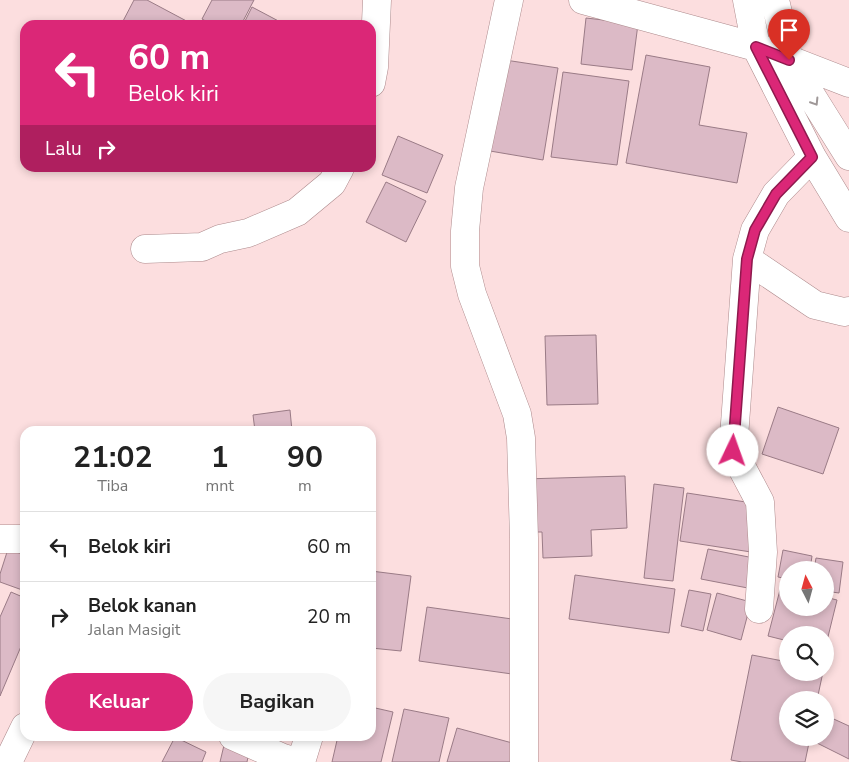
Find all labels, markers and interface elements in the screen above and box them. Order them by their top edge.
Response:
pin [768,9,810,60]
icon: arrive [775,16,803,44]
text: 60 m [128,34,210,81]
icon: left [45,40,110,105]
text: Belok kiri [128,79,219,109]
one-way arrow [809,96,819,105]
icon: right [92,135,120,163]
text: Lalu [45,136,82,162]
position arrow [706,424,758,476]
text: 21:02 [73,437,152,478]
text: 1 [211,437,229,478]
text: 90 [287,437,323,478]
text: Tiba [97,475,128,497]
text: mnt [206,475,234,497]
text: m [298,475,312,497]
icon: left [45,533,73,561]
text: Belok kiri [88,534,171,560]
text: 60 m [307,534,351,560]
north arrow [779,561,834,616]
map controls [779,561,834,746]
text: Belok kanan [88,593,197,619]
icon: right [45,603,73,631]
text: 20 m [307,604,351,630]
text: Jalan Masigit [88,619,180,641]
button: search [779,626,834,681]
button: Keluar [45,673,193,731]
button: Bagikan [203,673,351,731]
button: layers [779,691,834,746]

